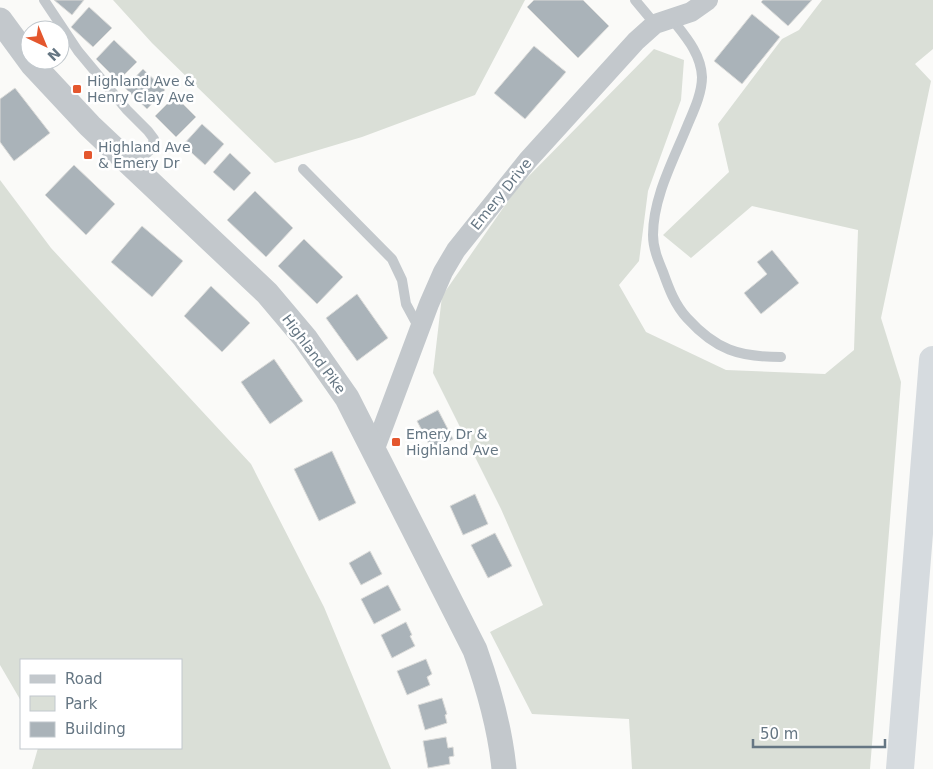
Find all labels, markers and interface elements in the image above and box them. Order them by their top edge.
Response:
north arrow [20,20,70,70]
text: N [44,45,64,64]
place label: Highland Ave & Henry Clay Ave [87,73,195,105]
marker: Highland Ave & Henry Clay Ave [71,83,83,95]
place label: Highland Ave & Emery Dr [98,139,191,171]
marker: Highland Ave & Emery Dr [82,149,94,161]
street label: Emery Drive [467,155,535,233]
street label: Highland Pike [279,311,349,397]
place label: Emery Dr & Highland Ave [406,426,499,458]
marker: Emery Dr & Highland Ave [390,436,402,448]
legend [20,659,182,749]
text: Road [65,670,103,688]
text: Park [65,695,98,713]
scale bar [753,716,886,748]
text: Building [65,720,126,738]
text: 50 m [760,725,798,743]

